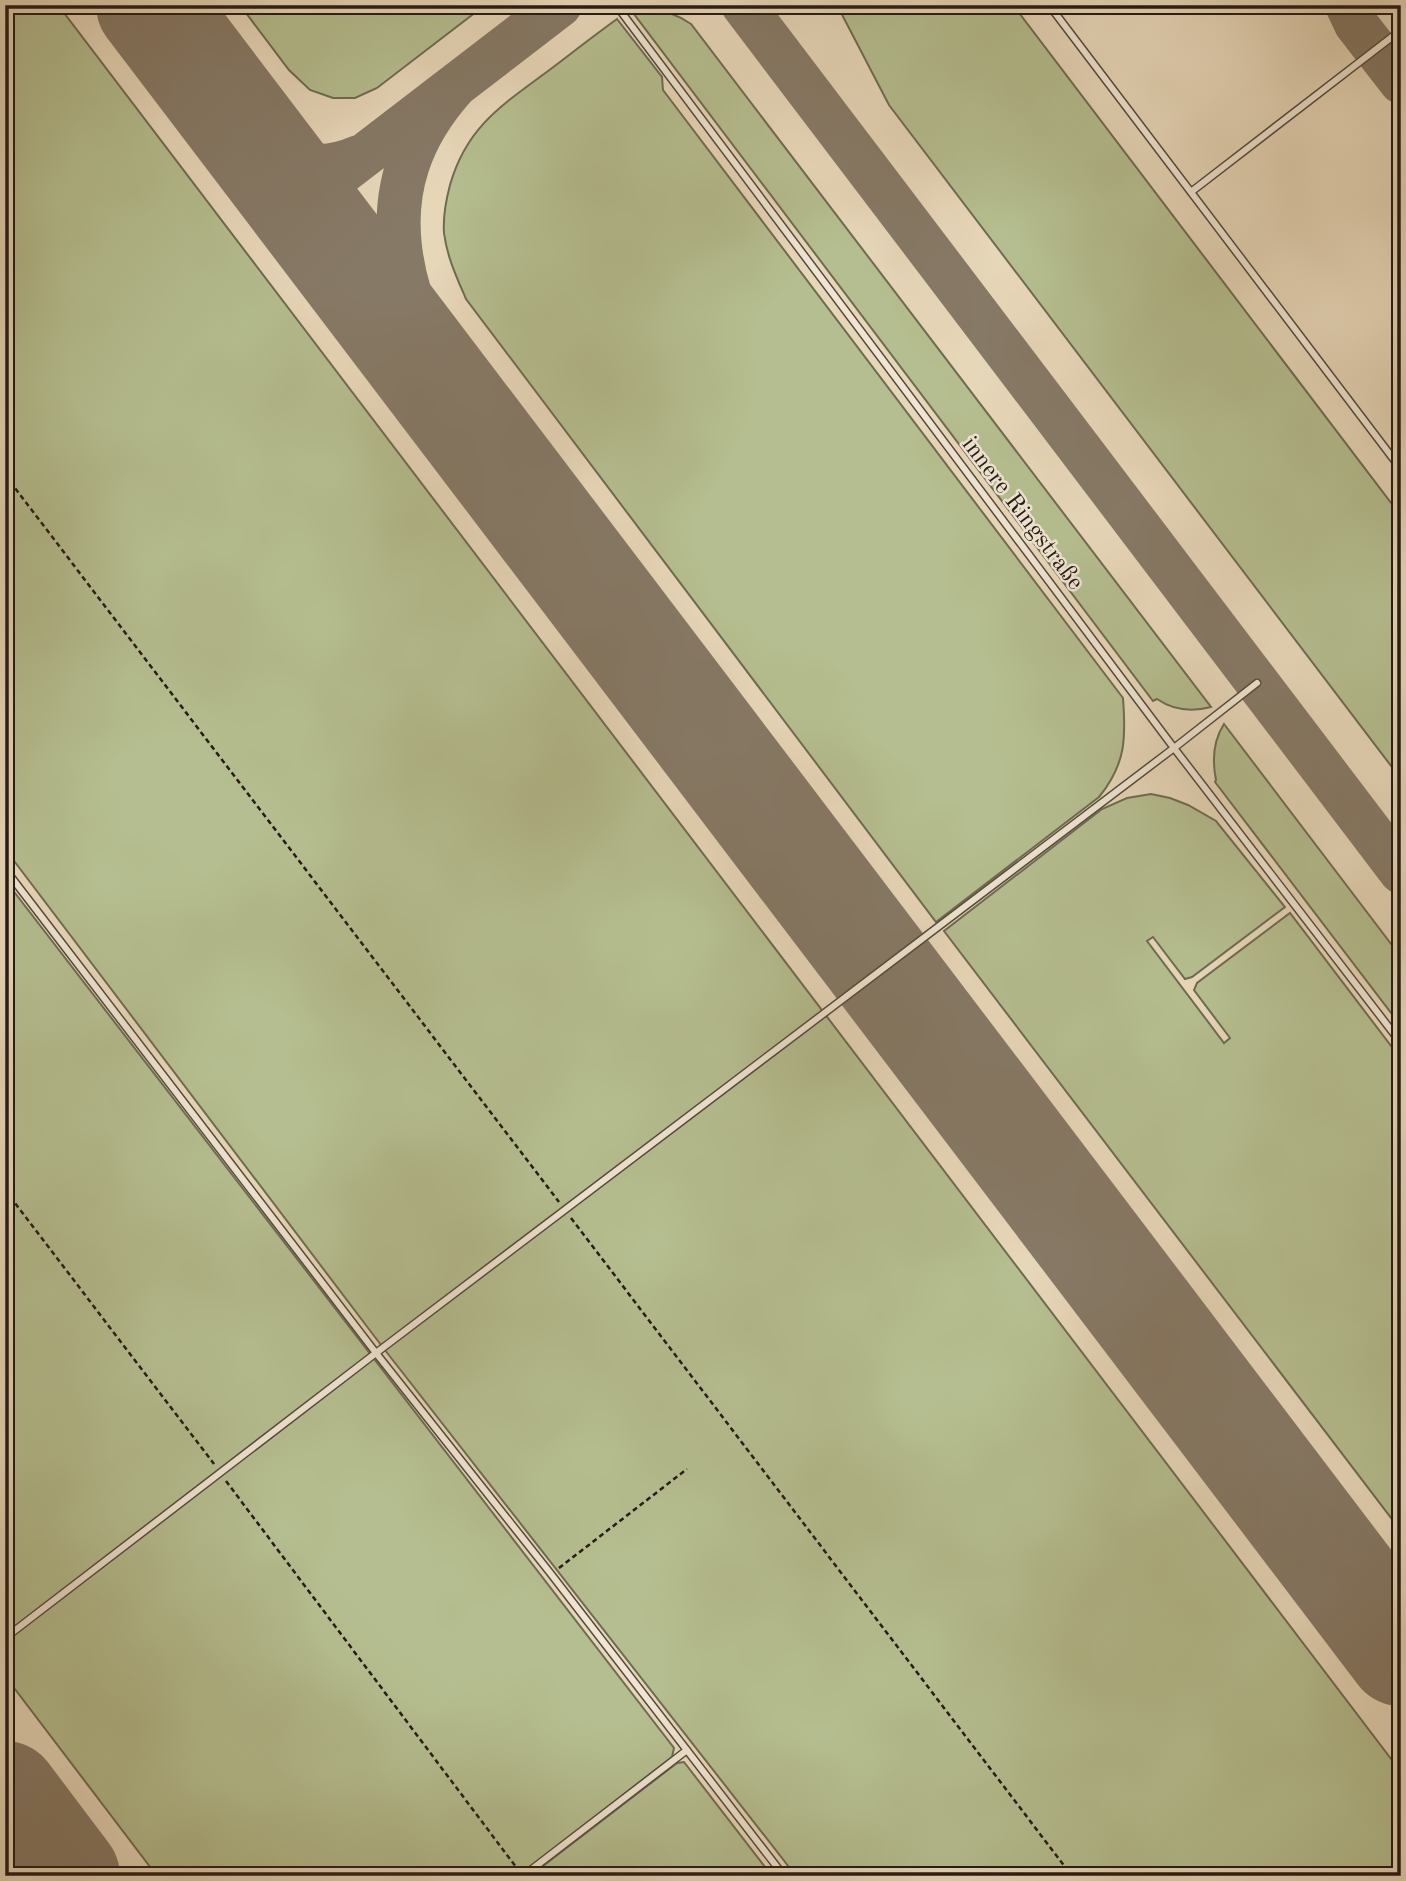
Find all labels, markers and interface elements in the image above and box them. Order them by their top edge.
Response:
street label: innere Ringstraße [957,433,1087,595]

